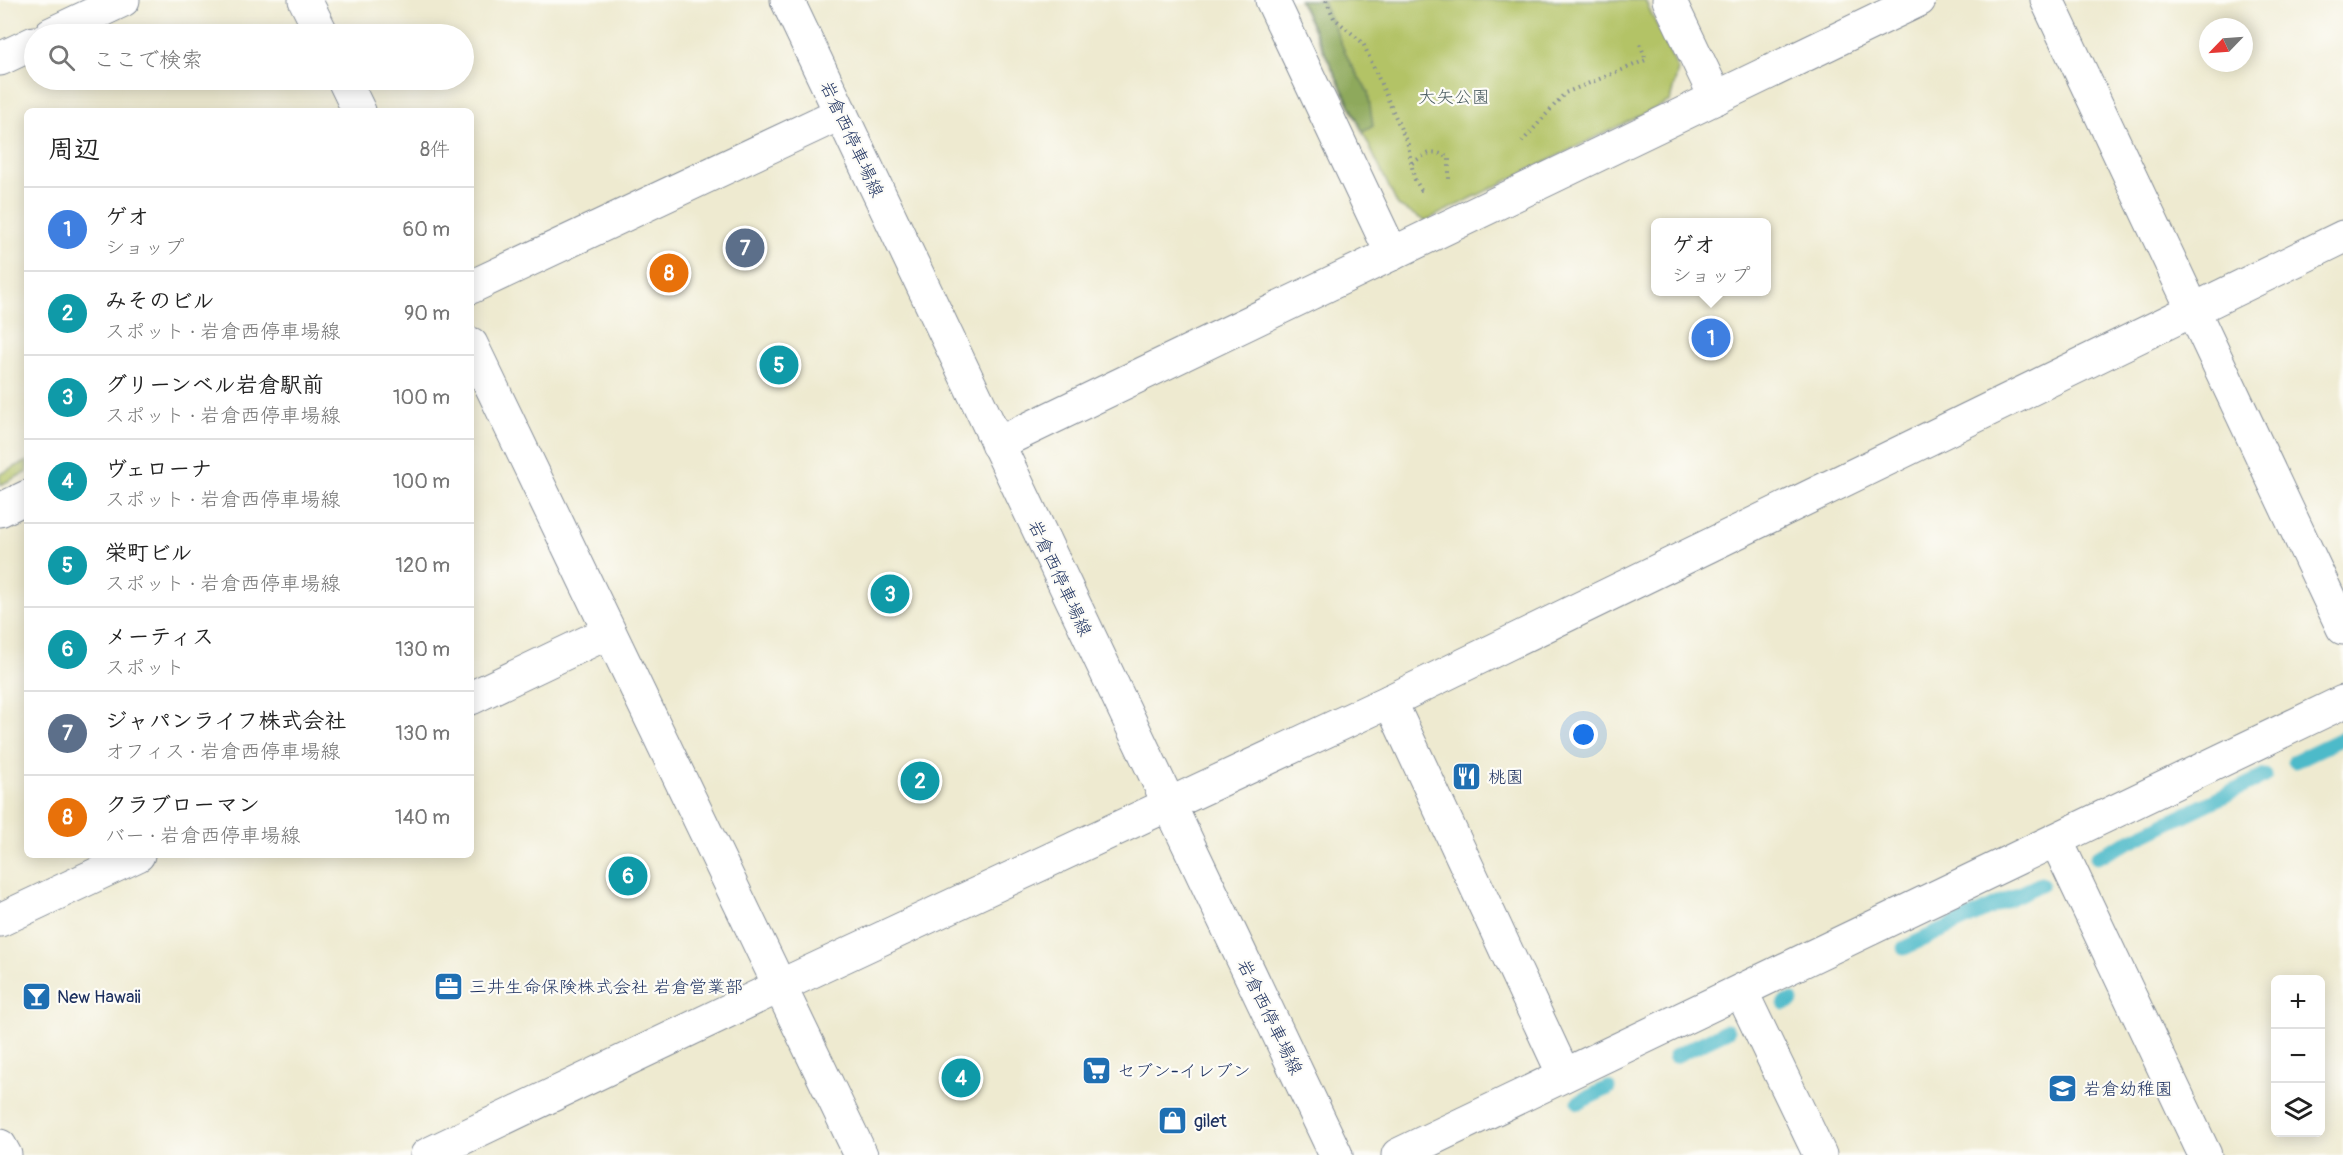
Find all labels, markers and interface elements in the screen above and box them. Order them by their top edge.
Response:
north arrow [2199,18,2253,72]
search box [24,24,474,90]
icon: search [45,41,78,74]
text: ここで検索 [93,46,203,74]
street label: 岩倉西停車場線 [814,77,889,201]
park label: 大矢公園 [1418,86,1490,109]
text: 周辺 [48,134,100,166]
text: 8件 [420,137,450,162]
text: ゲオ [105,203,149,231]
text: 1 [64,217,71,242]
text: 60 m [403,217,450,242]
popup [1651,218,1771,296]
pin: 7 [726,226,764,270]
text: ゲオ [1671,231,1715,259]
text: ショップ [105,235,184,260]
pin: 8 [650,250,688,296]
text: ショップ [1671,263,1751,288]
text: みそのビル [105,287,215,315]
text: 2 [62,301,73,326]
text: 90 m [404,301,450,326]
pin: 1 [1692,316,1730,360]
text: スポット · 岩倉西停車場線 [105,319,340,344]
pin: 5 [760,342,798,388]
text: グリーンベル岩倉駅前 [105,371,324,399]
text: 3 [62,385,73,410]
text: 100 m [393,385,450,410]
text: スポット · 岩倉西停車場線 [105,403,340,428]
text: ヴェローナ [105,455,212,483]
text: 4 [62,469,73,494]
text: 100 m [393,469,450,494]
text: スポット · 岩倉西停車場線 [105,487,340,512]
street label: 岩倉西停車場線 [1022,516,1097,640]
text: 栄町ビル [105,539,193,567]
text: 5 [62,553,73,578]
text: 120 m [395,553,450,578]
text: スポット · 岩倉西停車場線 [105,571,340,596]
pin: 3 [870,572,910,616]
text: メーティス [105,623,214,651]
text: 6 [62,637,73,662]
text: 130 m [395,637,450,662]
text: スポット [105,655,185,680]
text: ジャパンライフ株式会社 [105,707,347,735]
your location [1569,720,1598,749]
text: 7 [62,721,73,746]
text: 130 m [395,721,450,746]
text: オフィス · 岩倉西停車場線 [105,739,340,764]
pin: 2 [900,758,940,804]
restaurant icon: 桃園 [1451,761,1483,793]
place label: 桃園 [1488,766,1524,789]
text: クラブローマン [105,791,260,819]
text: 8 [62,805,73,830]
text: 140 m [395,805,450,830]
text: バー · 岩倉西停車場線 [105,823,300,848]
pin: 6 [608,854,648,898]
street label: 岩倉西停車場線 [1232,956,1308,1079]
office icon: 三井生命保険株式会社 岩倉営業部 [432,971,464,1003]
map controls [2271,975,2325,1137]
button: + [2271,975,2325,1029]
place label: 三井生命保険株式会社 岩倉営業部 [469,976,743,999]
bar icon: New Hawaii [20,981,52,1013]
place label: New Hawaii [57,986,141,1009]
button: − [2271,1029,2325,1083]
supermarket icon: セブン-イレブン [1080,1055,1112,1087]
pin: 4 [942,1056,980,1100]
place label: セブン-イレブン [1117,1060,1251,1083]
school or university icon: 岩倉幼稚園 [2046,1073,2078,1105]
place label: 岩倉幼稚園 [2083,1078,2173,1101]
button: layers [2271,1083,2325,1137]
shop icon: gilet [1157,1105,1189,1137]
place label: gilet [1194,1110,1227,1133]

